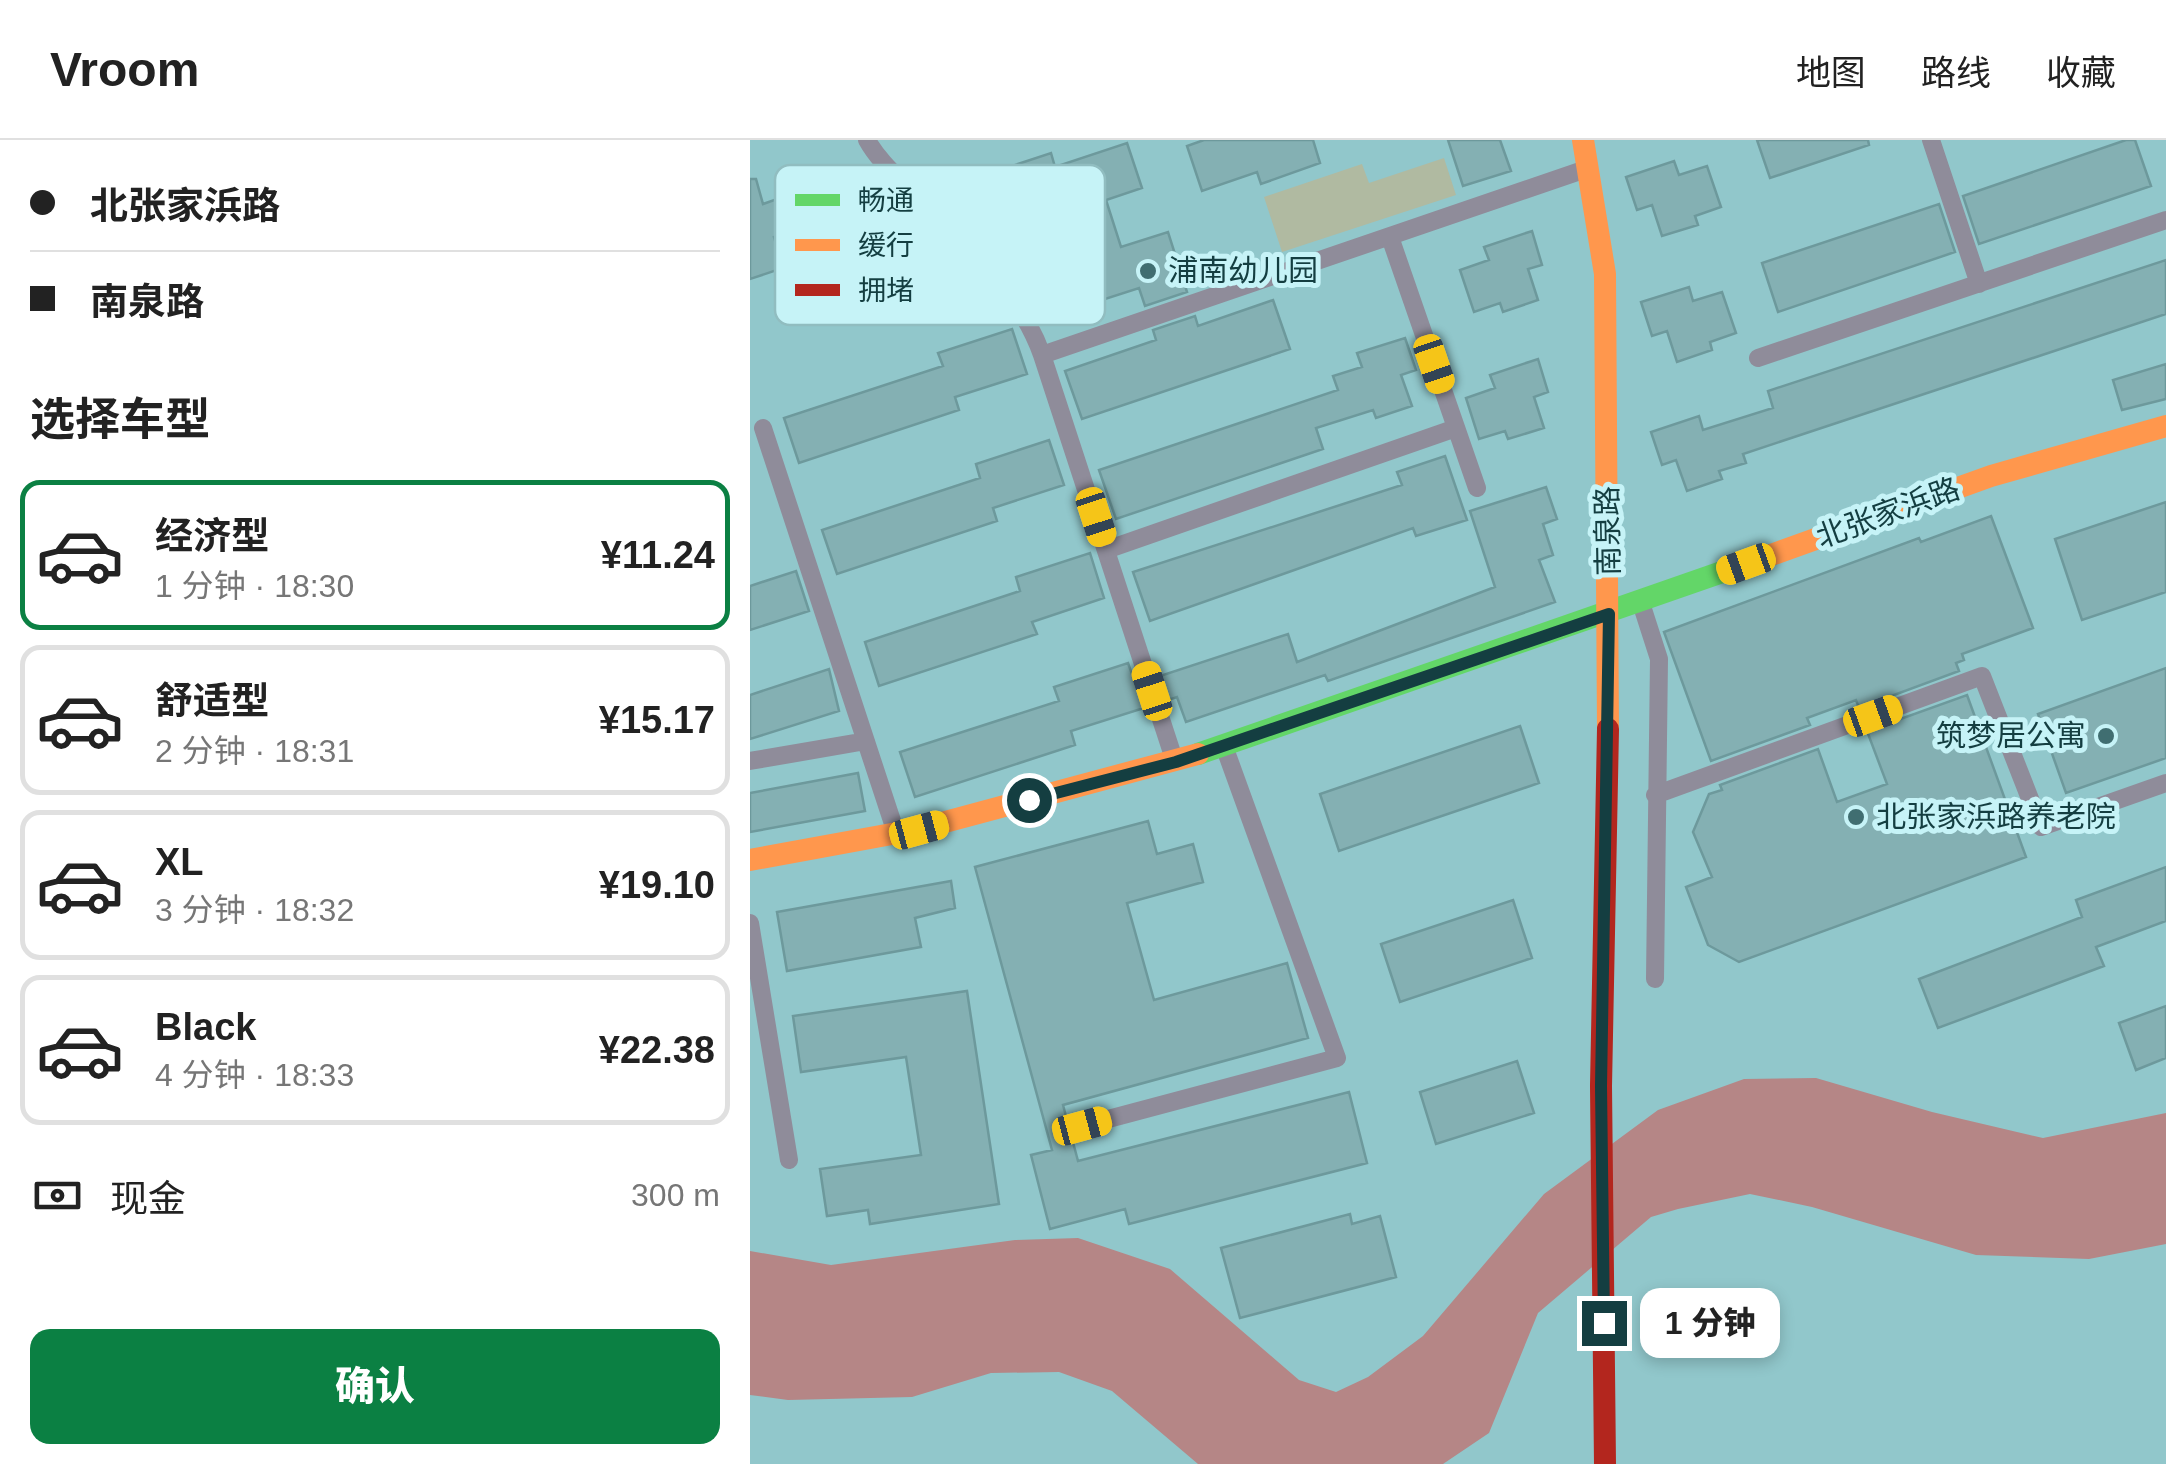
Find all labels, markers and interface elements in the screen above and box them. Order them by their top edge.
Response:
text: Vroom [50,43,199,96]
text: 地图 [1796,53,1866,92]
text: 路线 [1921,53,1991,92]
text: 收藏 [2046,53,2116,92]
legend [775,165,1105,325]
text: 北张家浜路 [90,185,280,227]
text: 畅通 [858,185,914,216]
text: 缓行 [858,230,914,261]
place label: 浦南幼儿园 [1168,254,1318,287]
marker: 浦南幼儿园 [1137,260,1159,282]
text: 拥堵 [858,275,914,306]
text: 南泉路 [90,281,204,323]
car [1410,331,1458,397]
text: 选择车型 [30,394,210,445]
street label: 北张家浜路 [1812,471,1964,554]
car [1072,484,1120,550]
street label: 南泉路 [1590,486,1625,576]
icon: car [35,510,125,600]
text: 经济型 [155,515,269,557]
text: ¥11.24 [601,534,715,576]
car [1713,540,1779,588]
text: 1 分钟 · 18:30 [155,568,354,604]
car [1128,658,1176,724]
icon: car [35,675,125,765]
text: 舒适型 [155,680,269,722]
car [1840,692,1906,740]
text: ¥15.17 [599,699,715,741]
place label: 筑梦居公寓 [1936,719,2086,752]
marker: 筑梦居公寓 [2095,725,2117,747]
text: 2 分钟 · 18:31 [155,733,354,769]
route start [1007,778,1052,823]
place label: 北张家浜路养老院 [1876,800,2116,833]
marker: 北张家浜路养老院 [1845,806,1867,828]
car [886,808,952,852]
icon: car [35,840,125,930]
text: XL [155,841,204,883]
text: ¥19.10 [599,864,715,906]
text: 3 分钟 · 18:32 [155,892,354,928]
icon: car [35,1005,125,1095]
text: Black [155,1006,256,1048]
text: ¥22.38 [599,1029,715,1071]
text: 4 分钟 · 18:33 [155,1057,354,1093]
car [1049,1104,1115,1148]
icon: cash [30,1168,85,1223]
text: 300 m [631,1177,720,1213]
text: 现金 [110,1178,186,1220]
callout: 1 分钟 [1639,1288,1779,1358]
route end [1582,1301,1627,1346]
text: 1 分钟 [1665,1305,1755,1341]
button: 确认 [30,1329,720,1444]

